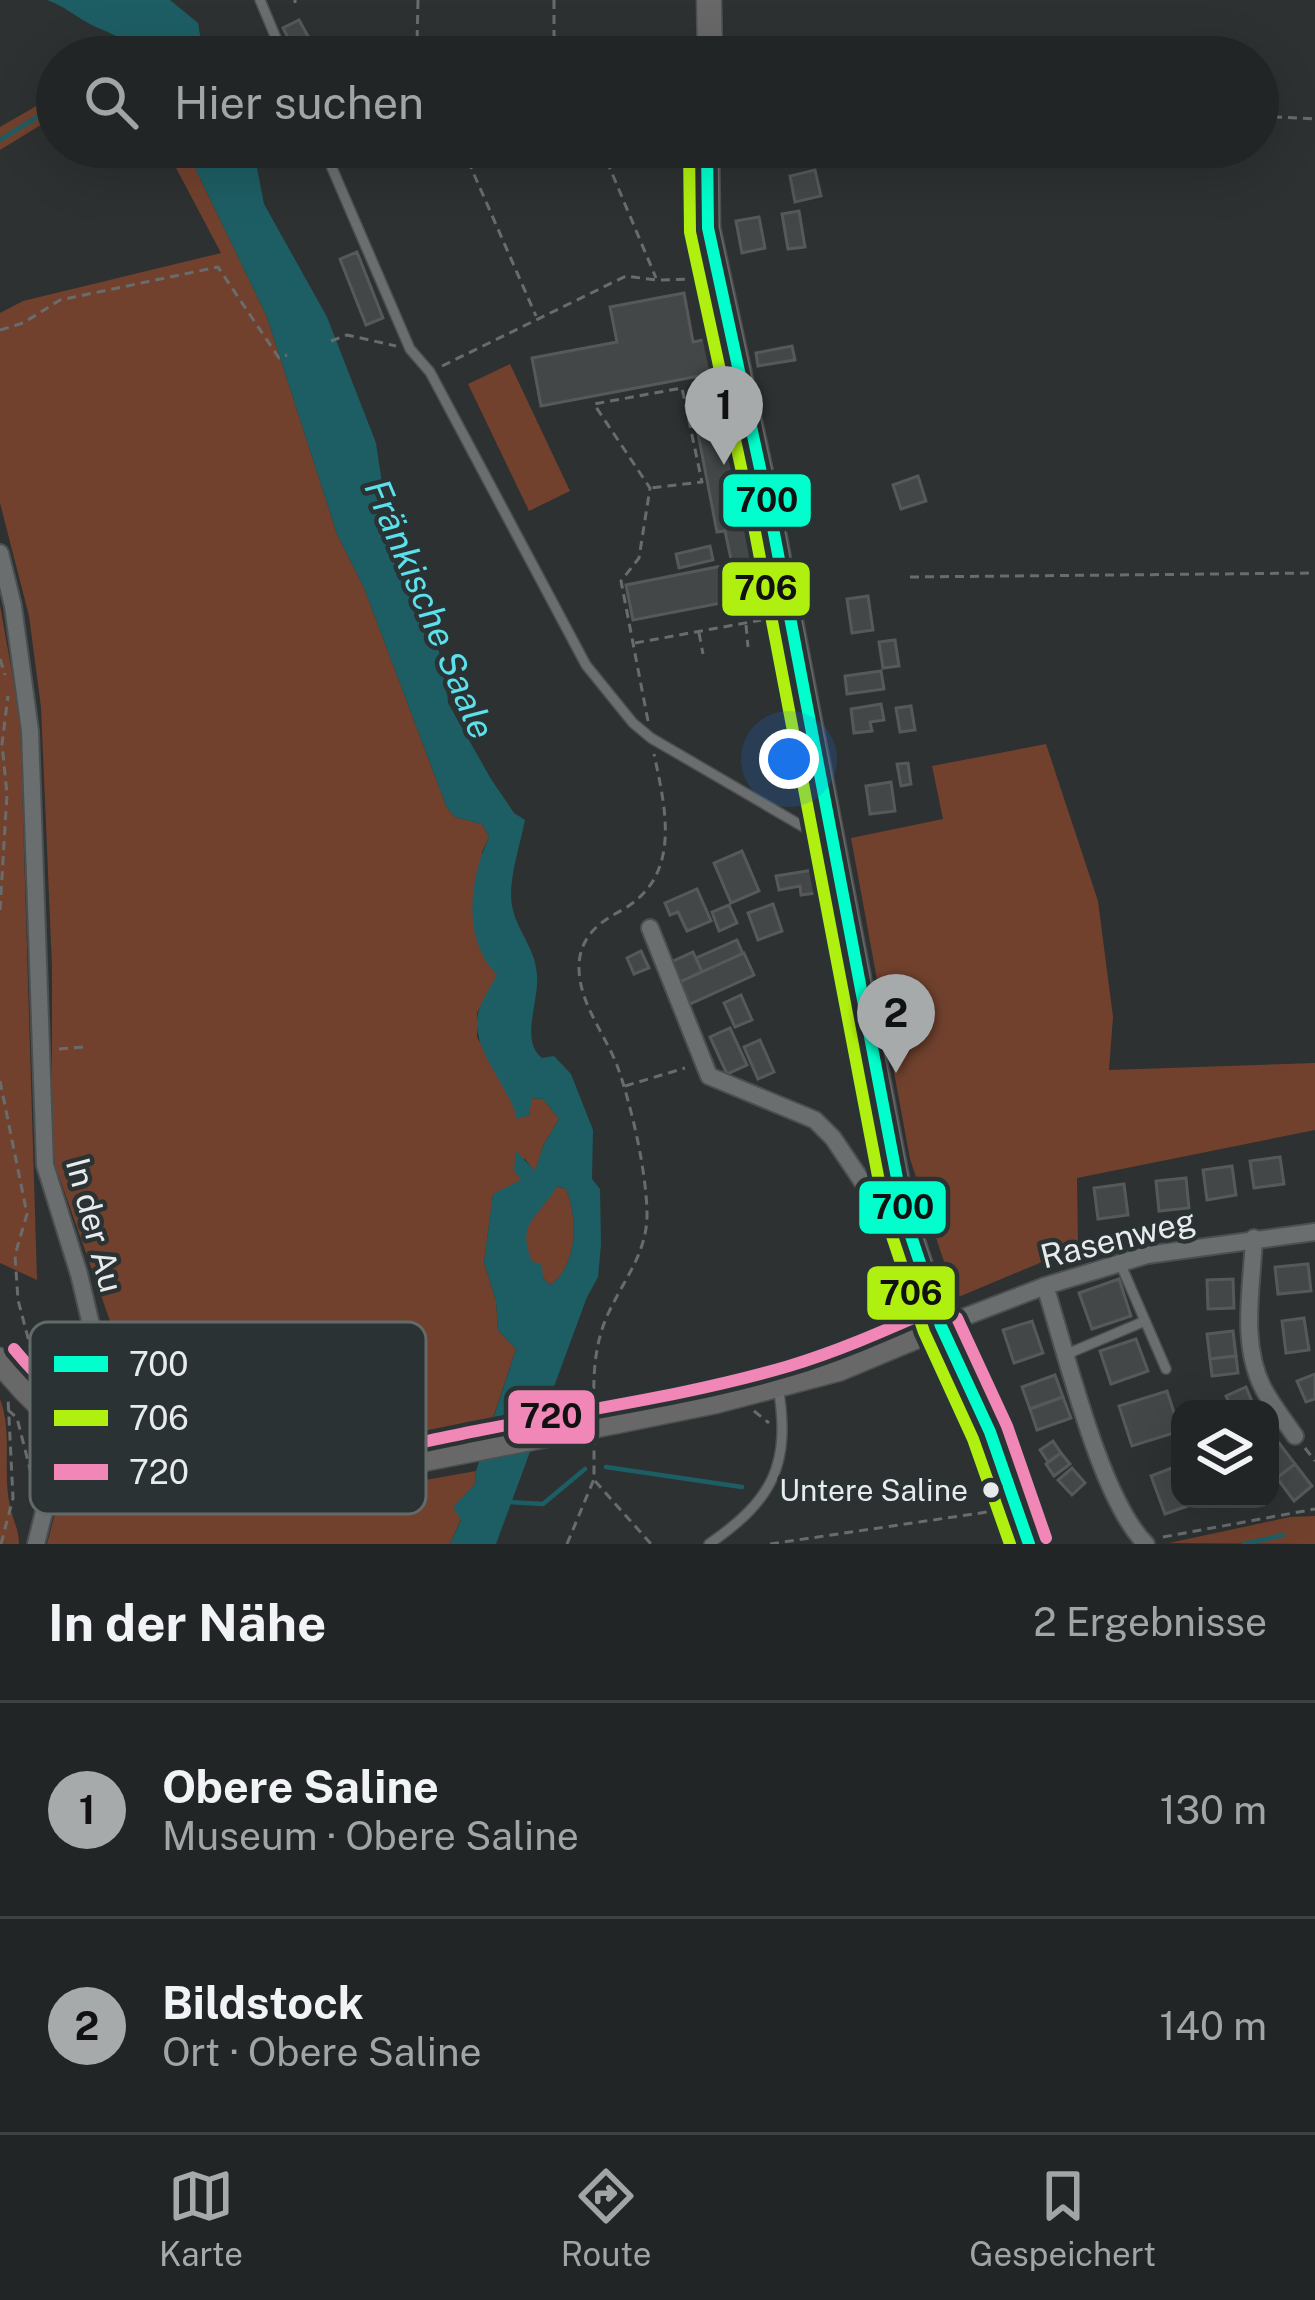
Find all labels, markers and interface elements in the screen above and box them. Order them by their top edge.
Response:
search box [36,36,1279,168]
icon: search [78,69,144,135]
text: Hier suchen [174,76,424,129]
pin: 1 [685,366,763,465]
line badge: 700 [721,472,813,529]
water label: Fränkische Saale [356,473,504,745]
text: 700 [736,481,798,519]
line badge: 706 [720,560,812,618]
text: 706 [734,569,798,607]
your location [759,729,819,789]
pin: 2 [857,974,935,1073]
street label: In der Au [59,1154,131,1296]
line badge: 700 [857,1179,948,1236]
text: 700 [872,1188,934,1226]
street label: Rasenweg [1037,1200,1199,1276]
line badge: 706 [865,1264,957,1322]
text: 706 [879,1274,943,1312]
legend [30,1322,426,1514]
text: 700 [129,1345,188,1383]
line badge: 720 [506,1388,597,1446]
text: 720 [520,1397,583,1435]
text: 706 [129,1399,189,1437]
map controls [1171,1400,1279,1508]
button: layers [1171,1400,1279,1508]
text: 720 [129,1453,189,1491]
place label: Untere Saline [779,1472,968,1508]
marker: Untere Saline [980,1479,1002,1501]
text: In der Nähe [48,1593,326,1652]
text: 2 Ergebnisse [1033,1599,1267,1645]
text: Obere Saline [162,1760,439,1813]
text: 1 [79,1787,95,1833]
text: 130 m [1160,1787,1267,1833]
text: Museum · Obere Saline [162,1813,579,1859]
text: Bildstock [162,1976,364,2029]
text: 2 [75,2003,99,2049]
text: 140 m [1160,2003,1267,2049]
text: Ort · Obere Saline [162,2029,482,2075]
tab: Karte [159,2163,243,2273]
tab: Route [561,2163,651,2273]
tab: Gespeichert [969,2163,1156,2273]

